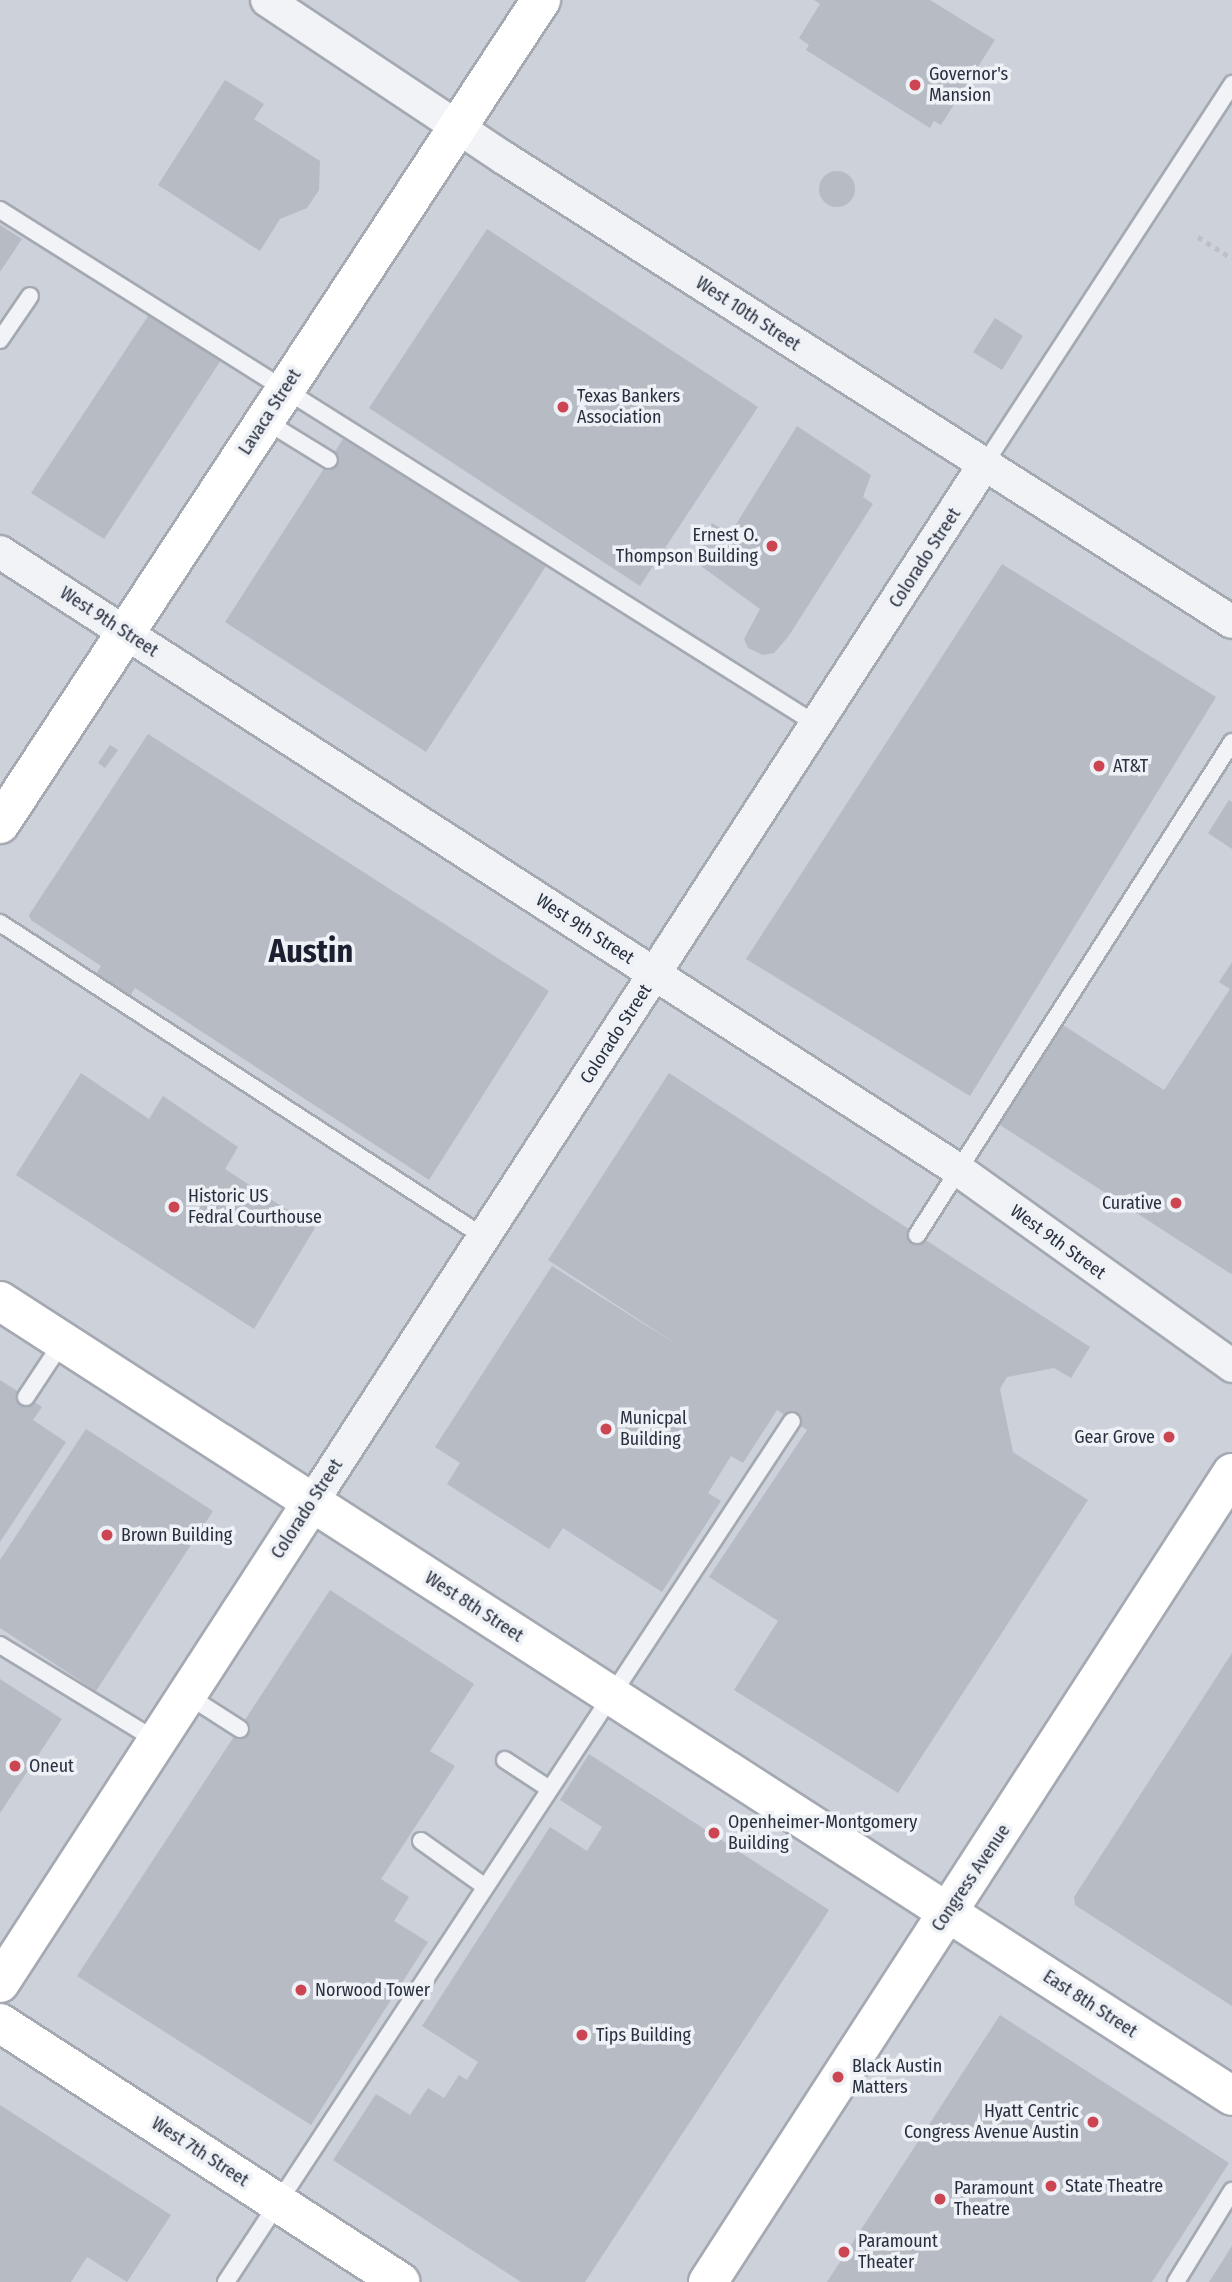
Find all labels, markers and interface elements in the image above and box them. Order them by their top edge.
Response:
place label: Governor's Mansion [929,64,1008,106]
marker: Governor's Mansion [907,77,923,93]
street label: West 10th Street [692,272,804,356]
street label: Lavaca Street [234,365,306,459]
place label: Texas Bankers Association [577,386,680,428]
marker: Texas Bankers Association [555,399,571,415]
street label: Colorado Street [885,504,965,612]
place label: Ernest O. Thompson Building [616,525,758,568]
marker: Ernest O. Thompson Building [764,538,780,554]
street label: West 9th Street [56,582,162,662]
place label: AT&T [1113,755,1148,777]
marker: AT&T [1091,758,1107,774]
street label: West 9th Street [532,889,638,969]
district label: Austin [269,932,353,970]
street label: Colorado Street [576,980,656,1088]
place label: Historic US Fedral Courthouse [188,1186,322,1228]
place label: Curative [1102,1192,1162,1214]
marker: Curative [1168,1195,1184,1211]
marker: Historic US Fedral Courthouse [166,1199,182,1215]
street label: West 9th Street [1006,1200,1110,1284]
place label: Municpal Building [620,1408,687,1450]
marker: Municpal Building [598,1421,614,1437]
place label: Gear Grove [1074,1426,1155,1448]
marker: Gear Grove [1161,1429,1177,1445]
street label: Colorado Street [267,1455,347,1563]
place label: Brown Building [121,1524,232,1546]
marker: Brown Building [99,1527,115,1543]
street label: West 8th Street [421,1567,527,1647]
place label: Oneut [29,1755,74,1777]
marker: Oneut [7,1758,23,1774]
place label: Openheimer-Montgomery Building [728,1812,917,1854]
street label: Congress Avenue [927,1820,1015,1936]
marker: Openheimer-Montgomery Building [706,1825,722,1841]
street label: East 8th Street [1039,1966,1141,2042]
place label: Norwood Tower [315,1979,430,2001]
marker: Norwood Tower [293,1982,309,1998]
place label: Tips Building [596,2024,691,2046]
marker: Tips Building [574,2027,590,2043]
place label: Black Austin Matters [852,2056,942,2098]
marker: Black Austin Matters [830,2069,846,2085]
place label: Hyatt Centric Congress Avenue Austin [904,2101,1079,2144]
street label: West 7th Street [148,2113,252,2191]
marker: Hyatt Centric Congress Avenue Austin [1085,2114,1101,2130]
place label: State Theatre [1065,2175,1163,2197]
place label: Paramount Theatre [954,2178,1034,2220]
marker: State Theatre [1043,2178,1059,2194]
marker: Paramount Theatre [932,2191,948,2207]
place label: Paramount Theater [858,2231,938,2274]
marker: Paramount Theater [836,2244,852,2260]

